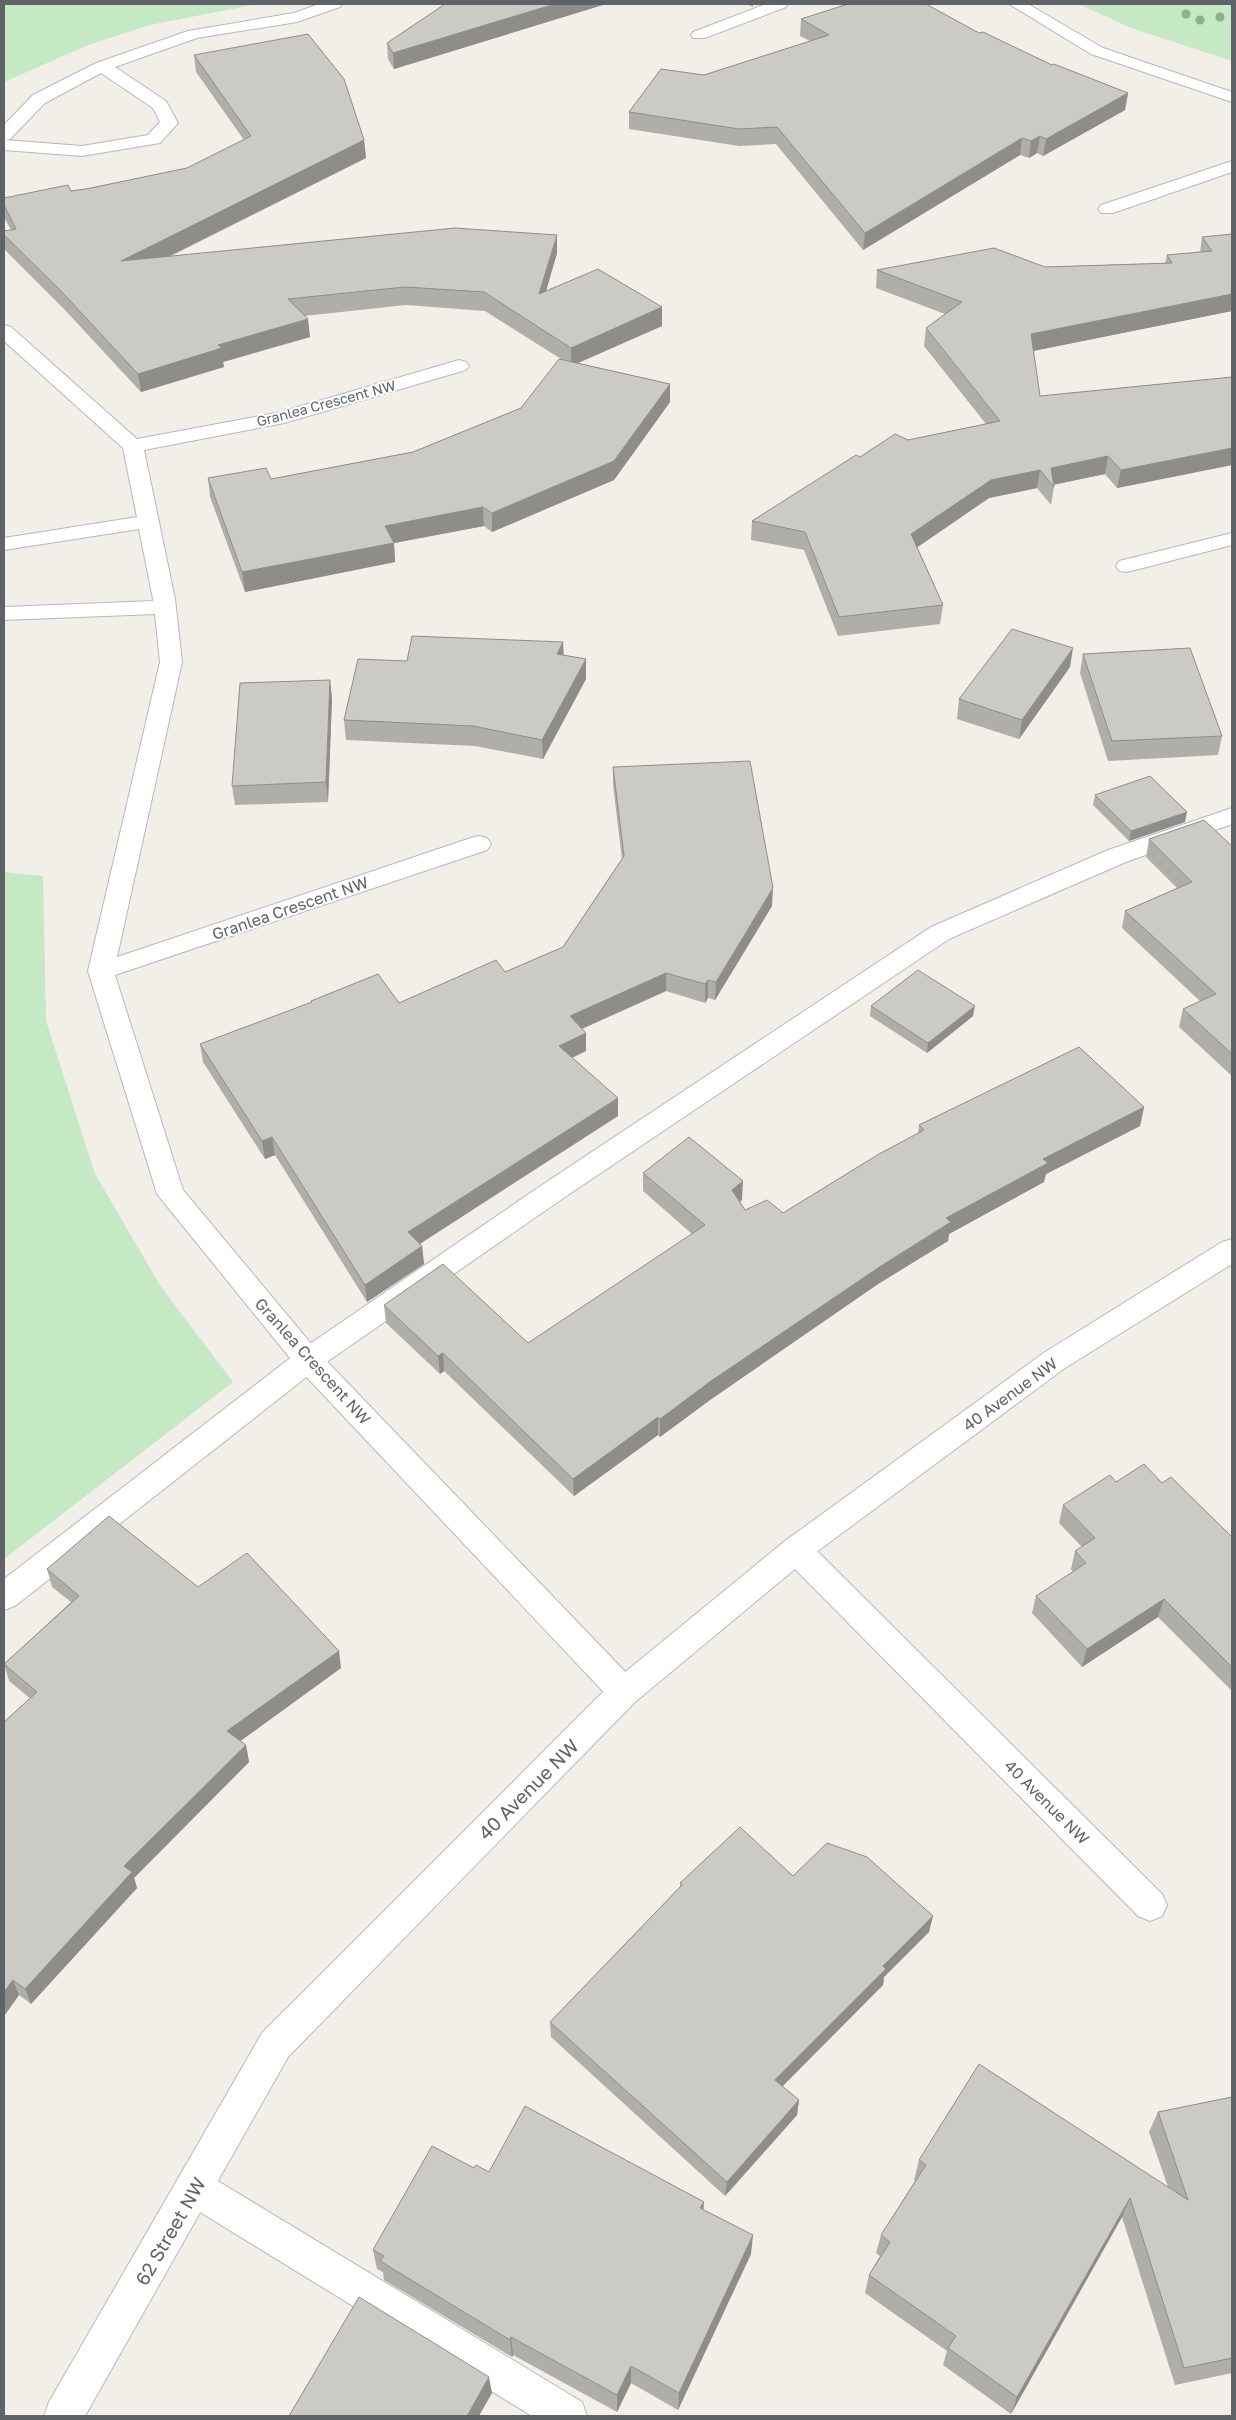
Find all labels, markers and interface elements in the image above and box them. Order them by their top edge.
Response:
street label: Granlea Crescent NW [255,376,398,430]
street label: Granlea Crescent NW [209,872,371,944]
street label: Granlea Crescent NW [251,1293,375,1429]
street label: 40 Avenue NW [959,1353,1061,1435]
street label: 40 Avenue NW [473,1734,583,1844]
street label: 40 Avenue NW [1000,1755,1094,1849]
street label: 62 Street NW [130,2173,210,2289]

